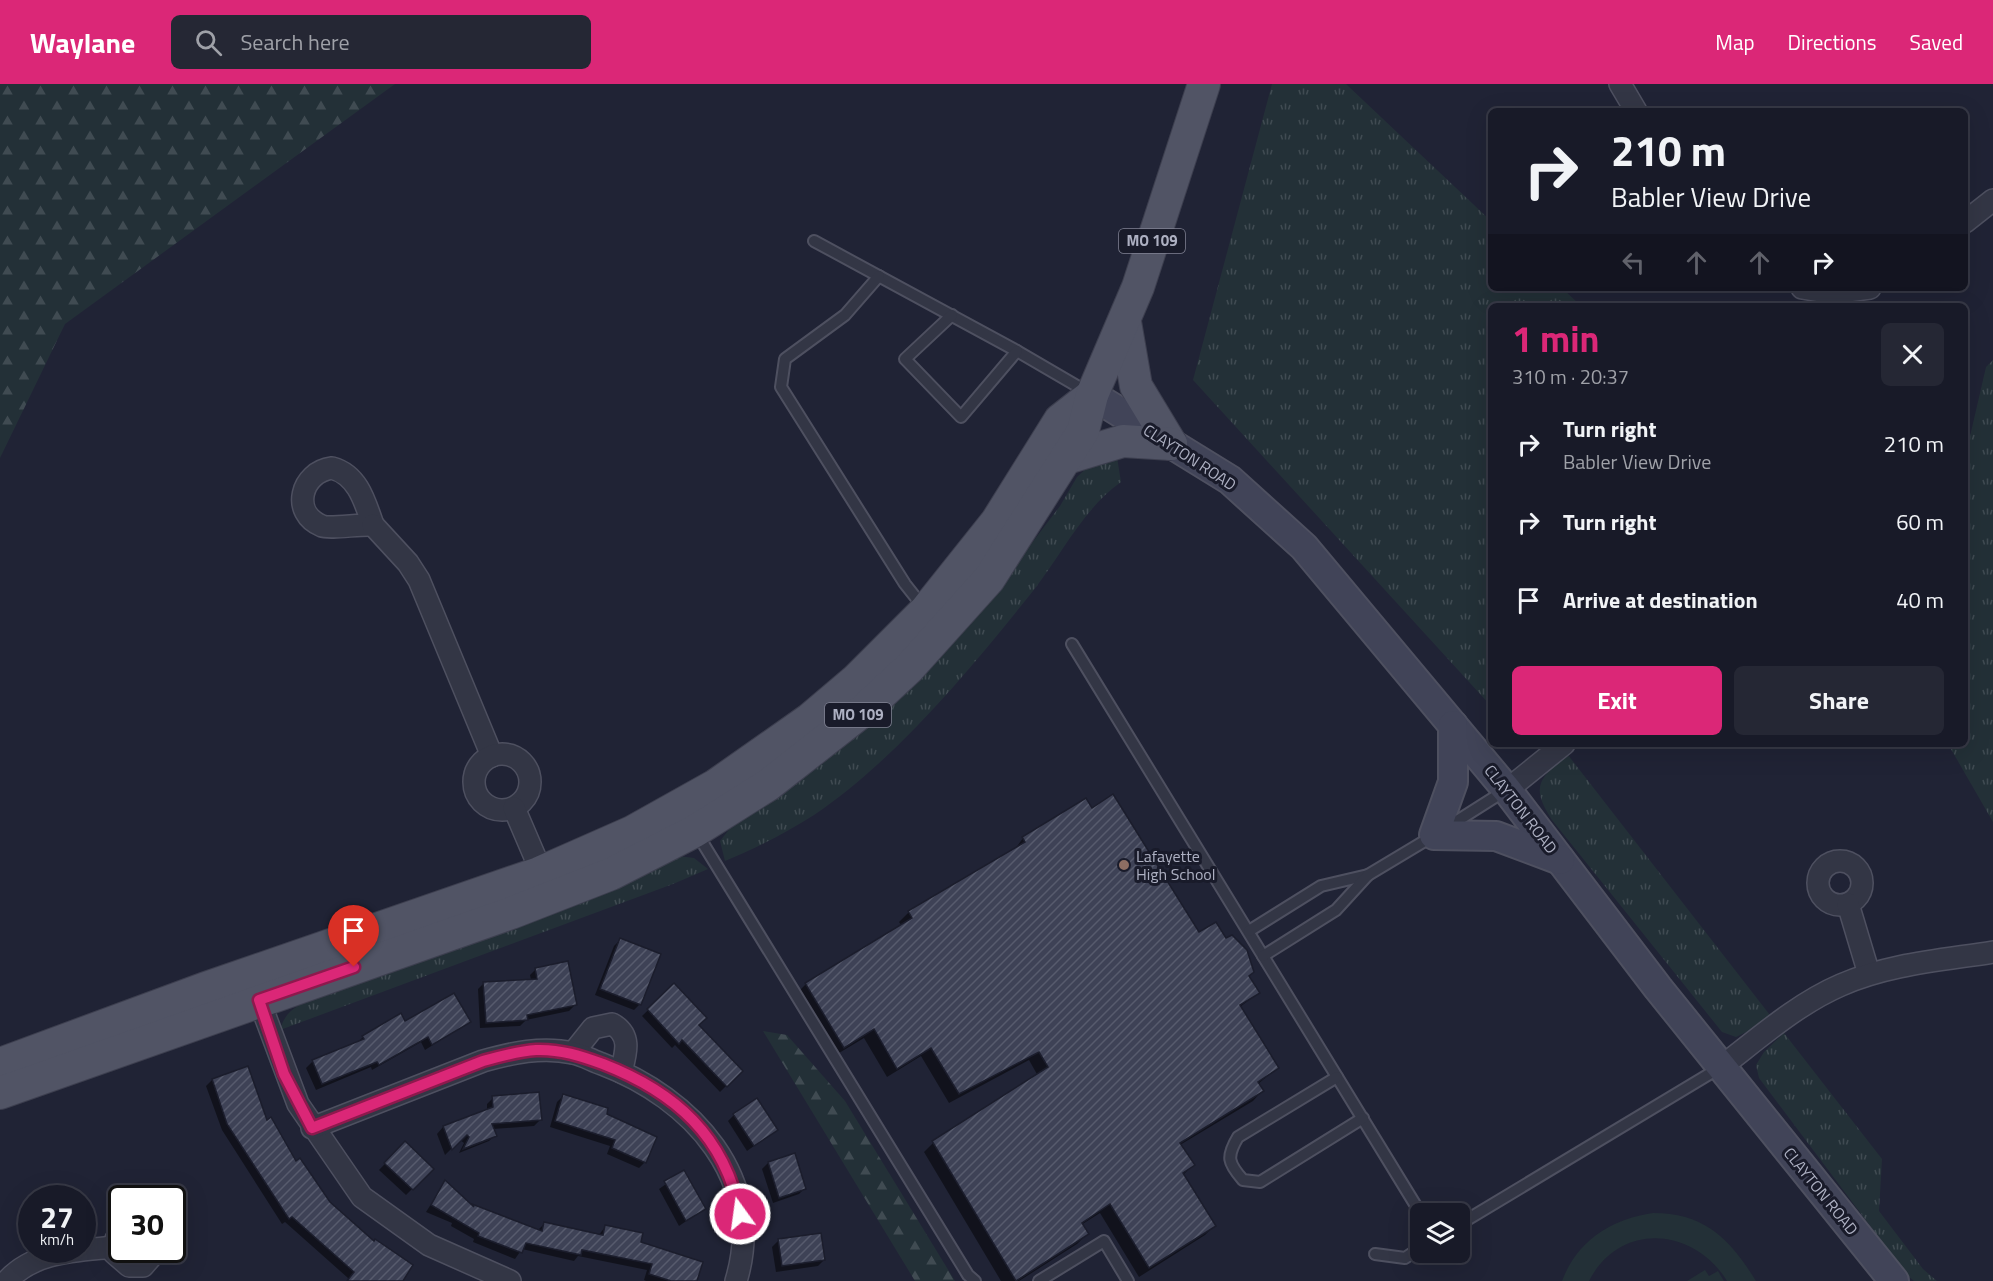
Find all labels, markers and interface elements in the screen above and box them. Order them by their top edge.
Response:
search box [171,15,591,69]
text: Waylane [30,21,135,64]
text: Search here [240,25,350,59]
icon: search [192,26,225,59]
text: Map [1715,26,1755,58]
text: Directions [1788,26,1877,58]
text: Saved [1910,26,1963,58]
text: 210 m [1611,118,1726,182]
icon: right [1512,132,1590,210]
text: Babler View Drive [1611,176,1811,217]
road number: MO 109 [1119,229,1185,253]
icon: left [1617,246,1650,279]
icon: ahead [1680,246,1713,279]
icon: ahead [1743,246,1776,279]
icon: right [1806,246,1839,279]
text: 1 min [1512,311,1599,366]
button: close [1881,323,1944,386]
text: 310 m · 20:37 [1512,361,1629,392]
text: Turn right [1563,412,1657,446]
street label: CLAYTON ROAD [1139,418,1241,496]
text: 210 m [1884,427,1944,461]
icon: right [1512,428,1545,461]
text: Babler View Drive [1563,446,1711,477]
text: Turn right [1563,505,1657,539]
text: 60 m [1896,505,1944,539]
icon: right [1512,506,1545,539]
text: Arrive at destination [1563,583,1758,617]
text: 40 m [1896,583,1944,617]
icon: arrive [1512,584,1545,617]
button: Exit [1512,666,1722,735]
button: Share [1734,666,1944,735]
road number: MO 109 [825,703,891,727]
street label: CLAYTON ROAD [1479,760,1563,858]
place label: Lafayette High School [1136,844,1215,886]
marker: Lafayette High School [1117,858,1131,872]
pin [328,905,379,967]
icon: arrive [337,914,370,947]
street label: CLAYTON ROAD [1778,1142,1864,1240]
position arrow [708,1182,772,1246]
speed limit sign: 30 [108,1185,186,1263]
text: 27 [40,1194,74,1240]
map controls [1410,1203,1470,1263]
button: layers [1410,1203,1470,1263]
text: km/h [40,1228,74,1251]

